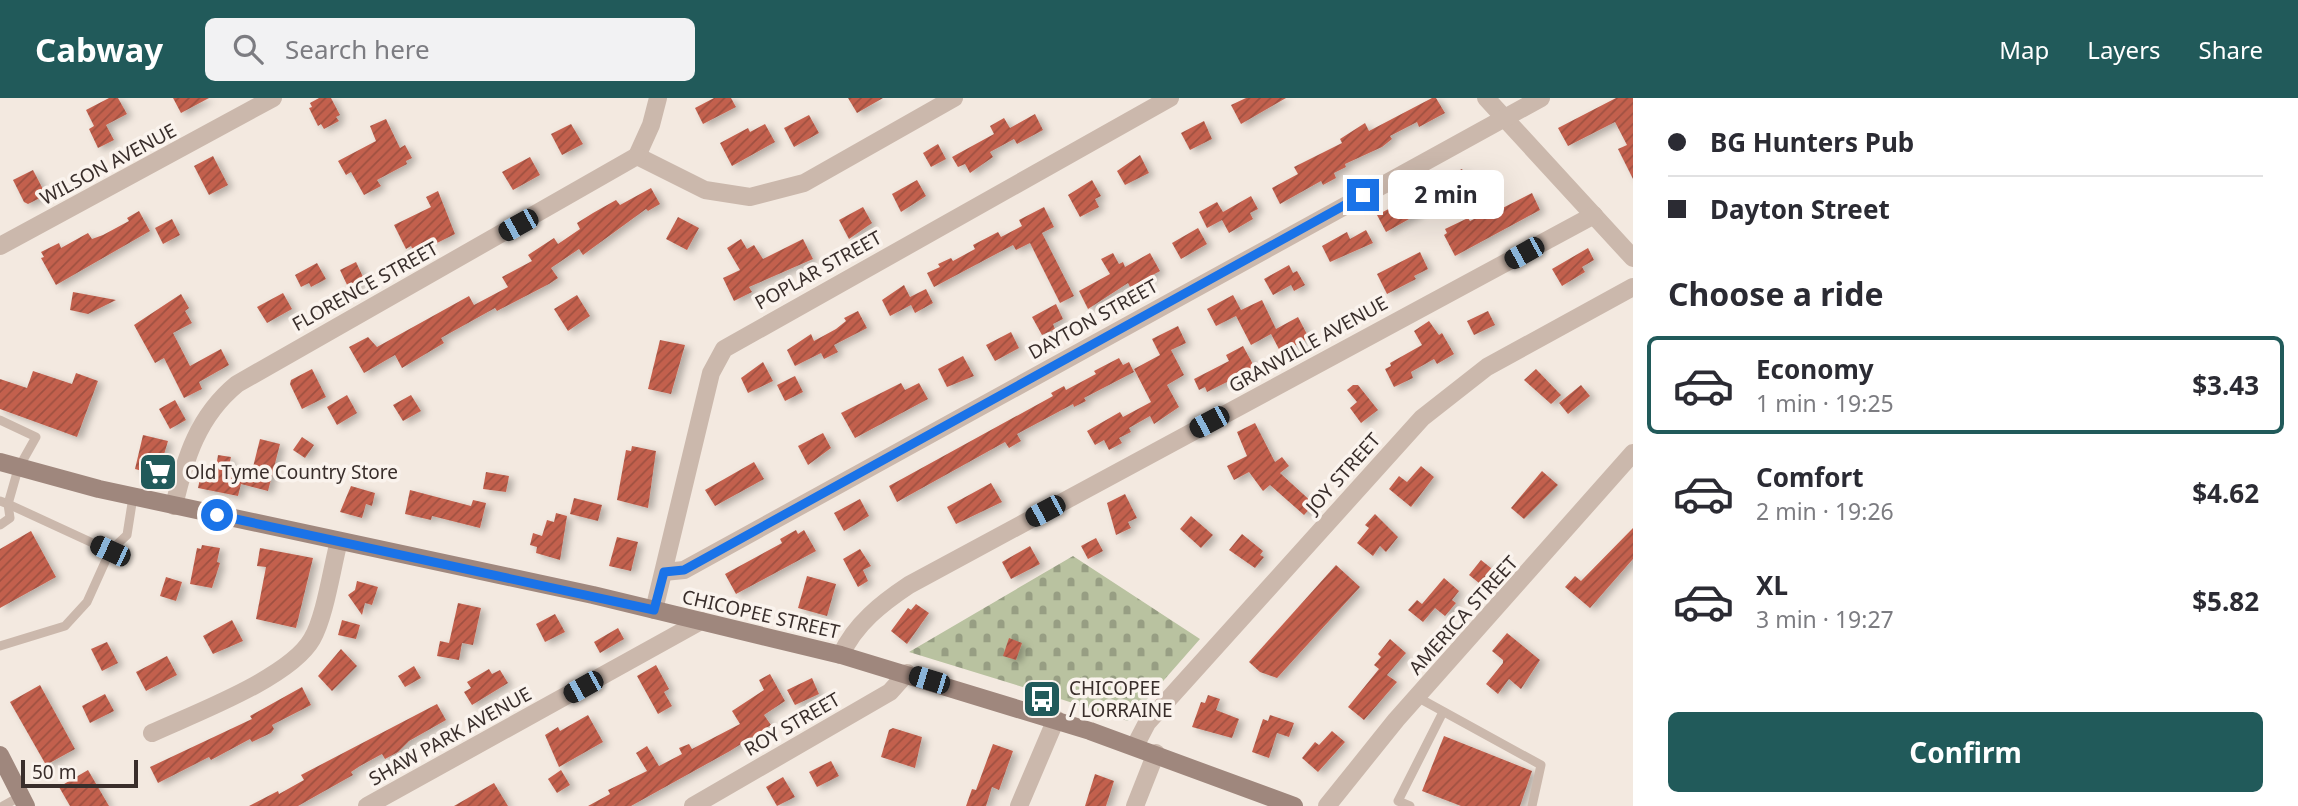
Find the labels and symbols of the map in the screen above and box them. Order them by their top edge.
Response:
street label: WILSON AVENUE [35,117,181,211]
callout: 2 min [1388,170,1503,220]
route end [1347,179,1379,211]
car [495,206,542,244]
street label: POPLAR STREET [750,224,886,316]
car [1501,234,1548,272]
street label: FLORENCE STREET [287,235,443,337]
street label: DAYTON STREET [1024,272,1163,365]
street label: GRANVILLE AVENUE [1224,290,1392,398]
car [1186,403,1233,441]
street label: JOY STREET [1299,427,1386,520]
supermarket icon: Old Tyme Country Store [137,451,179,493]
place label: Old Tyme Country Store [185,459,398,485]
car [1022,492,1069,530]
route start [201,499,233,531]
car [87,533,134,569]
street label: AMERICA STREET [1403,550,1524,680]
street label: CHICOPEE STREET [680,583,843,645]
car [906,664,953,696]
car [560,668,607,706]
place label: CHICOPEE / LORRAINE [1069,675,1173,723]
bus stop icon: CHICOPEE / LORRAINE [1021,678,1063,720]
street label: SHAW PARK AVENUE [364,681,536,791]
street label: ROY STREET [739,686,845,762]
scale bar [21,757,138,789]

